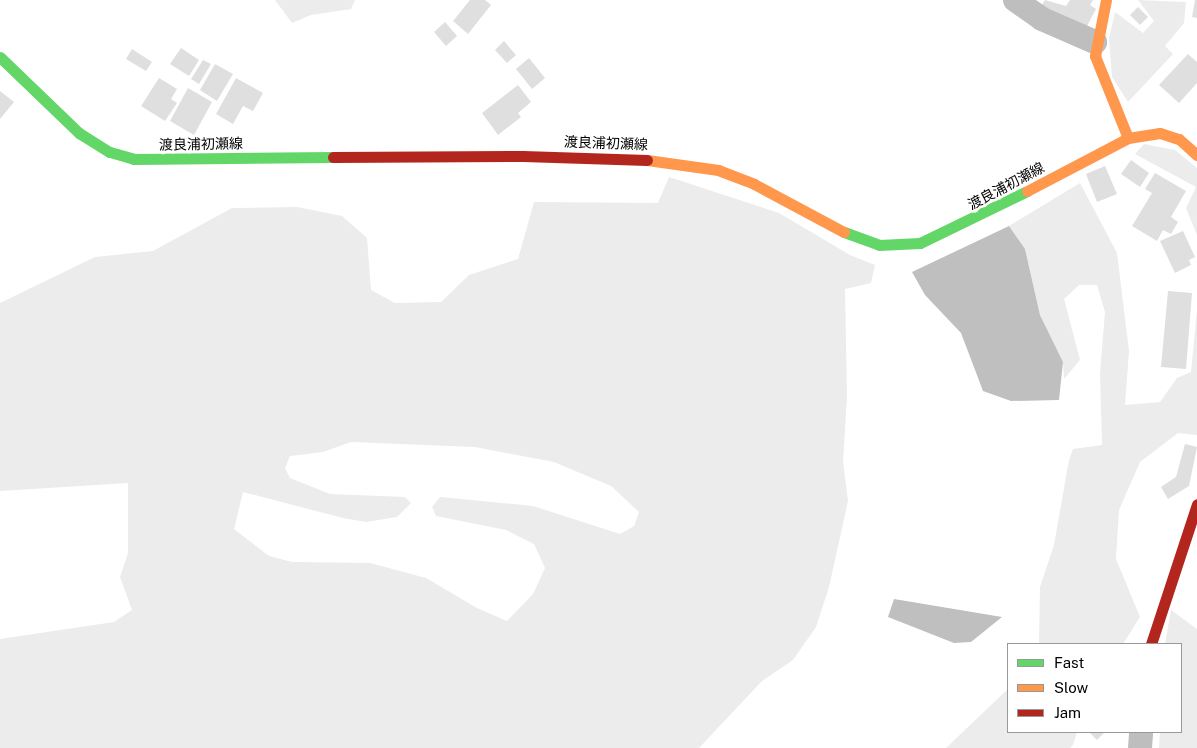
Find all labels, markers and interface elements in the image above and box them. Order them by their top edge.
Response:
street label: 渡良浦初瀬線 [564,133,648,153]
street label: 渡良浦初瀬線 [159,135,243,153]
street label: 渡良浦初瀬線 [965,159,1047,213]
legend [1007,643,1182,733]
text: Fast [1054,654,1084,671]
text: Slow [1054,679,1088,696]
text: Jam [1054,704,1081,721]

